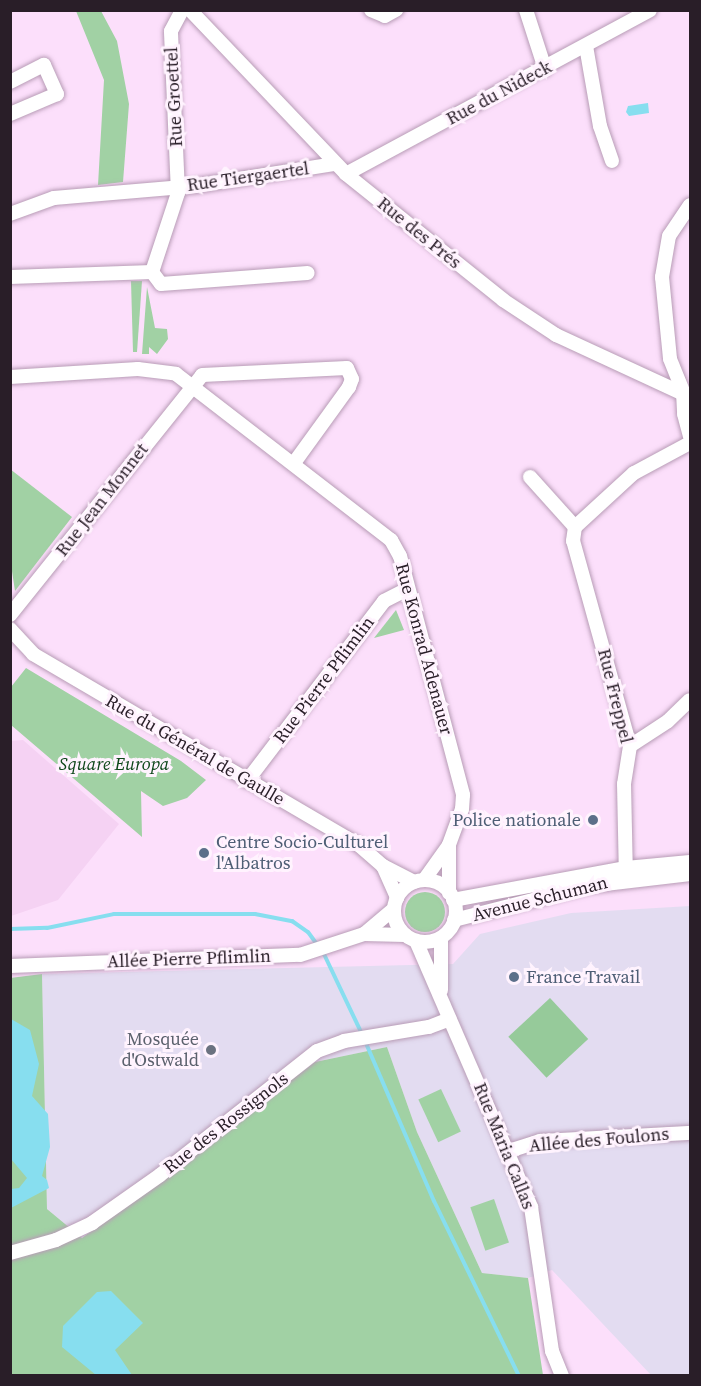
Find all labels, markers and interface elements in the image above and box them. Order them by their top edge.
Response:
street label: Rue Groettel [161,46,187,148]
street label: Rue du Nideck [443,56,555,130]
street label: Rue Tiergaertel [185,158,311,196]
street label: Rue des Prés [373,193,465,273]
street label: Rue Jean Monnet [51,439,153,561]
street label: Rue Konrad Adenauer [391,561,457,737]
street label: Rue Pierre Pflimlin [269,612,379,748]
street label: Rue Freppel [593,646,637,746]
street label: Rue du Général de Gaulle [102,690,288,810]
park label: Square Europa [59,753,169,775]
place label: Police nationale [452,809,581,831]
marker: Police nationale [586,813,600,827]
place label: Centre Socio-Culturel l'Albatros [216,832,388,874]
marker: Centre Socio-Culturel l'Albatros [197,846,211,860]
street label: Avenue Schuman [470,872,610,926]
street label: Allée Pierre Pflimlin [107,945,271,973]
place label: France Travail [526,966,641,988]
marker: France Travail [507,970,521,984]
place label: Mosquée d'Ostwald [122,1029,199,1072]
marker: Mosquée d'Ostwald [204,1043,218,1057]
street label: Rue des Rossignols [159,1068,293,1178]
street label: Rue Maria Callas [469,1080,539,1212]
street label: Allée des Foulons [528,1123,670,1157]

